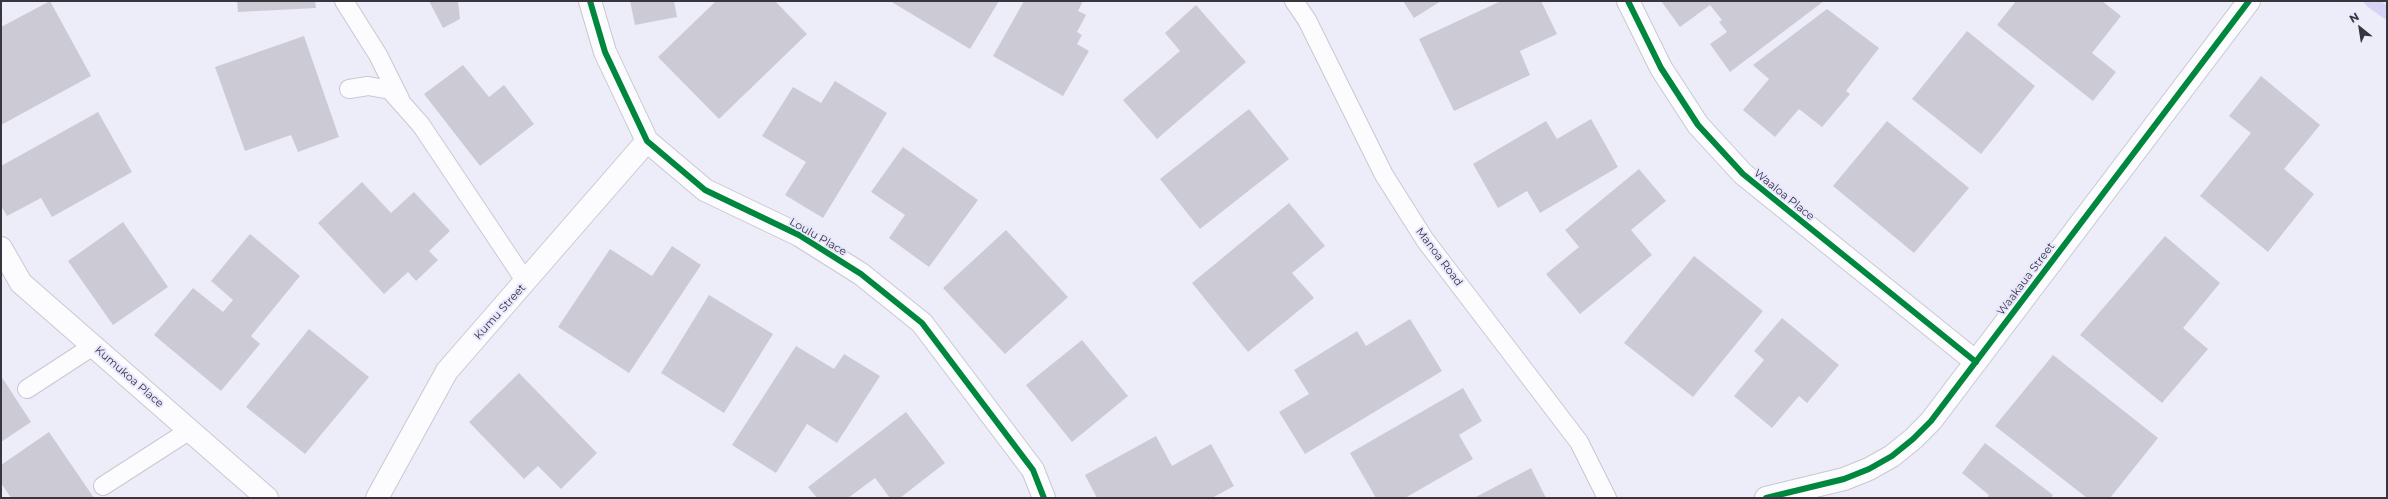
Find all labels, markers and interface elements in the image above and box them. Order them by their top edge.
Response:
north arrow [2340,8,2380,48]
text: N [2347,9,2361,26]
street label: Waaloa Place [1751,167,1817,223]
street label: Loulu Place [787,215,849,259]
street label: Manoa Road [1413,225,1465,289]
street label: Waakaua Street [1994,240,2058,318]
street label: Kumu Street [472,281,528,343]
street label: Kumukoa Place [92,344,166,410]

